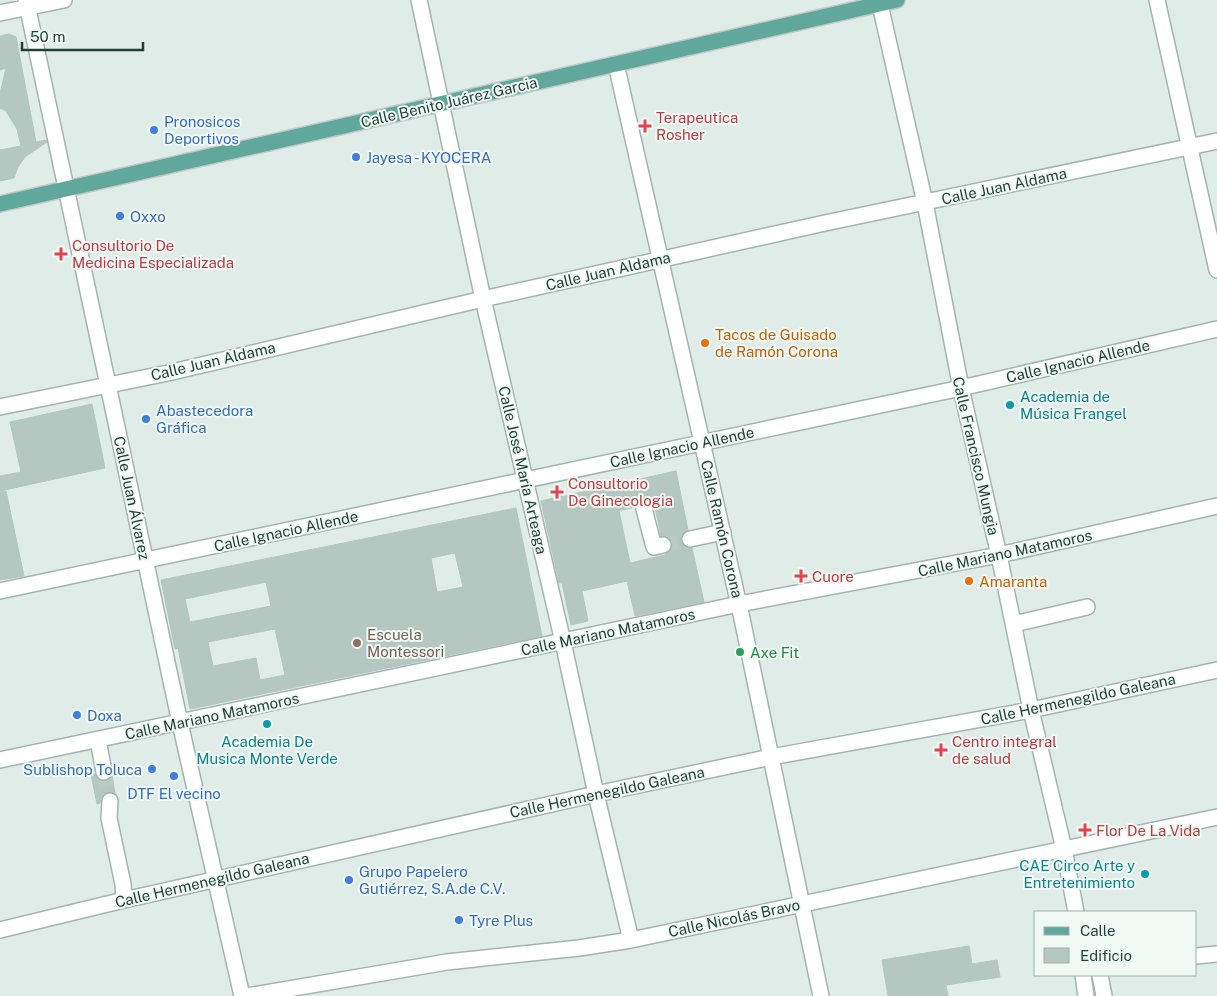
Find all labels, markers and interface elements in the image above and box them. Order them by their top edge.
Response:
scale bar [22,20,144,52]
text: 50 m [30,28,65,45]
street label: Calle Benito Juárez Garcia [359,73,539,131]
place label: Terapeutica Rosher [656,109,738,143]
place label: Pronosicos Deportivos [164,113,240,147]
marker: Terapeutica Rosher [638,119,652,133]
marker: Pronosicos Deportivos [148,124,160,136]
place label: Jayesa - KYOCERA [366,149,492,166]
marker: Jayesa - KYOCERA [350,151,362,163]
street label: Calle Juan Aldama [940,164,1068,208]
place label: Oxxo [130,208,166,225]
marker: Oxxo [114,210,126,222]
place label: Consultorio De Medicina Especializada [72,237,234,271]
marker: Consultorio De Medicina Especializada [54,247,68,261]
street label: Calle Juan Aldama [544,248,672,294]
place label: Tacos de Guisado de Ramón Corona [715,326,838,360]
street label: Calle Ignacio Allende [1004,336,1152,386]
marker: Tacos de Guisado de Ramón Corona [699,337,711,349]
street label: Calle Juan Aldama [149,338,277,384]
street label: Calle Francisco Mungia [949,375,1003,537]
street label: Calle José María Arteaga [495,384,551,556]
place label: Academia de Música Frangel [1020,388,1127,422]
marker: Academia de Música Frangel [1004,399,1016,411]
place label: Abastecedora Gráfica [156,402,253,436]
marker: Abastecedora Gráfica [140,413,152,425]
street label: Calle Ignacio Allende [608,423,756,471]
street label: Calle Juan Álvarez [111,435,153,561]
street label: Calle Ramón Corona [698,458,746,600]
place label: Consultorio De Ginecologia [568,475,673,509]
marker: Consultorio De Ginecologia [550,485,564,499]
street label: Calle Ignacio Allende [212,507,360,555]
street label: Calle Mariano Matamoros [916,526,1094,580]
place label: Cuore [812,568,854,585]
marker: Cuore [794,569,808,583]
place label: Amaranta [979,573,1047,590]
marker: Amaranta [963,575,975,587]
street label: Calle Mariano Matamoros [519,605,697,659]
place label: Escuela Montessori [367,626,444,660]
marker: Escuela Montessori [351,637,363,649]
place label: Axe Fit [750,644,799,661]
marker: Axe Fit [734,646,746,658]
street label: Calle Hermenegildo Galeana [979,670,1177,728]
street label: Calle Mariano Matamoros [123,689,301,743]
place label: Doxa [87,707,122,724]
marker: Doxa [71,709,83,721]
marker: Academia De Musica Monte Verde [261,718,273,730]
place label: Academia De Musica Monte Verde [196,733,338,767]
place label: Centro integral de salud [952,733,1057,767]
marker: Centro integral de salud [934,743,948,757]
place label: Sublishop Toluca [23,761,142,778]
marker: Sublishop Toluca [146,763,158,775]
street label: Calle Hermenegildo Galeana [508,763,706,821]
marker: DTF El vecino [168,770,180,782]
place label: DTF El vecino [127,785,221,802]
place label: Flor De La Vida [1096,822,1201,839]
marker: Flor De La Vida [1078,823,1092,837]
street label: Calle Hermenegildo Galeana [113,849,311,911]
place label: CAE Circo Arte y Entretenimiento [1019,857,1135,891]
place label: Grupo Papelero Gutiérrez, S.A.de C.V. [359,863,505,897]
marker: CAE Circo Arte y Entretenimiento [1139,868,1151,880]
marker: Grupo Papelero Gutiérrez, S.A.de C.V. [343,874,355,886]
street label: Calle Nicolás Bravo [667,896,801,940]
legend [1034,911,1197,976]
place label: Tyre Plus [469,912,533,929]
marker: Tyre Plus [453,914,465,926]
text: Calle [1080,922,1116,939]
text: Edificio [1080,947,1132,964]

